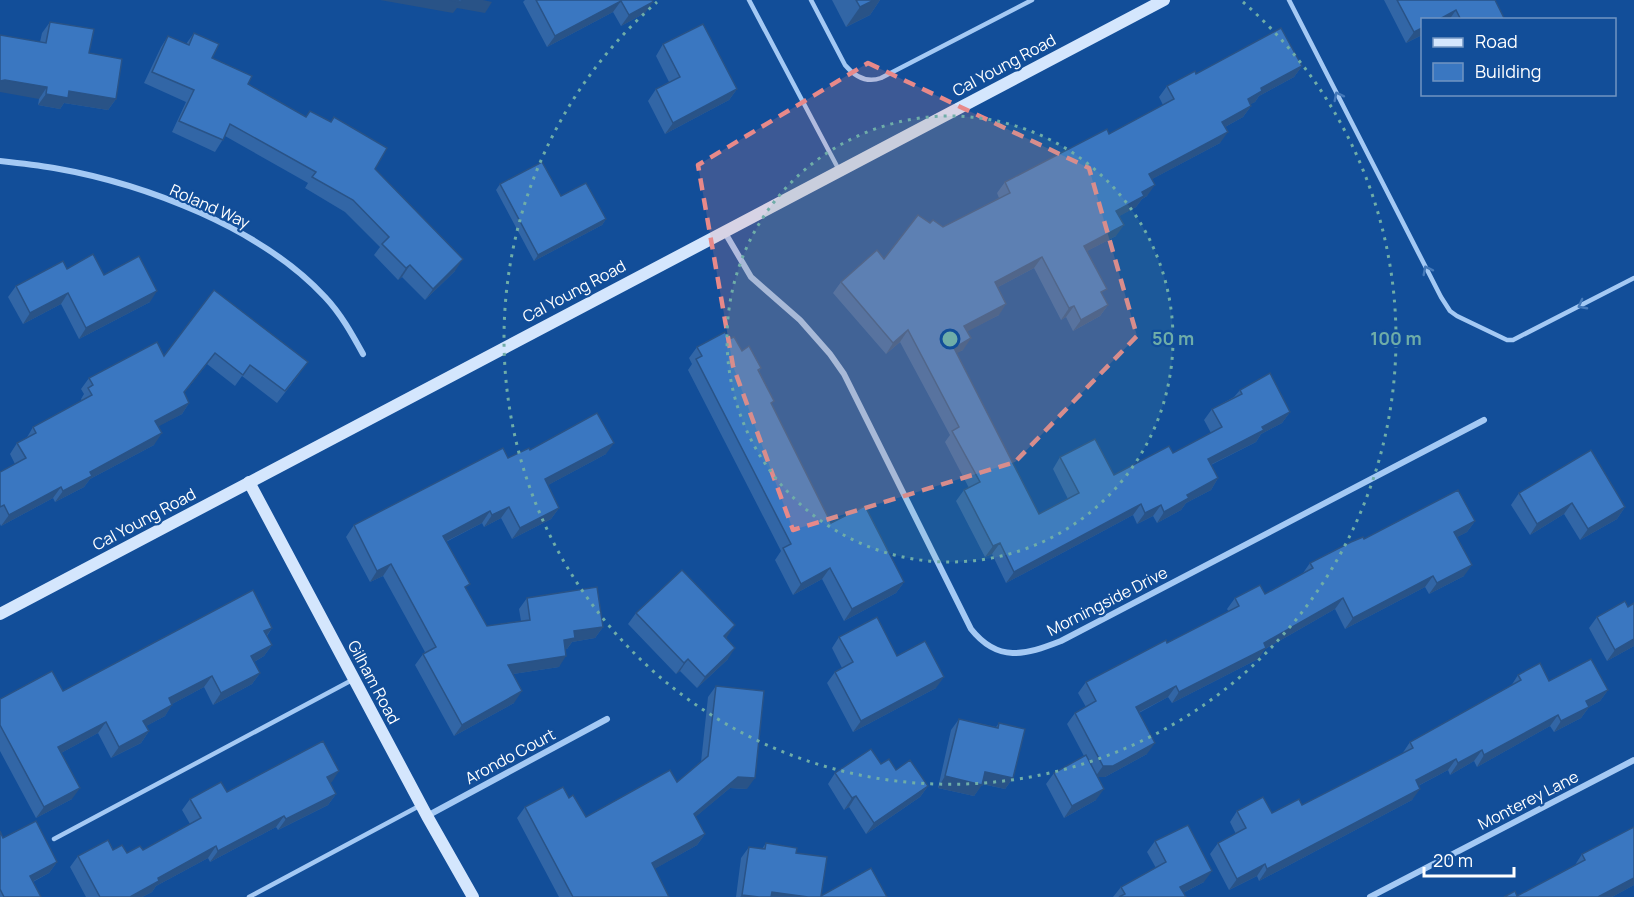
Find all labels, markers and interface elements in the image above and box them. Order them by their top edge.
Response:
legend [1421,18,1616,96]
street label: Cal Young Road [949,29,1059,101]
text: Road [1475,29,1518,53]
text: Building [1475,59,1541,83]
one-way arrow [1334,92,1345,103]
street label: Roland Way [167,179,254,234]
street label: Cal Young Road [519,255,629,327]
one-way arrow [1423,265,1434,276]
one-way arrow [1578,298,1589,309]
text: 50 m [1152,326,1194,350]
text: 100 m [1370,326,1422,350]
centre of rings [940,329,960,349]
street label: Cal Young Road [89,483,199,555]
street label: Morningside Drive [1043,561,1171,641]
street label: Gilham Road [343,636,405,728]
street label: Arondo Court [461,723,559,789]
street label: Monterey Lane [1474,765,1582,835]
scale bar [1424,840,1514,878]
text: 20 m [1433,848,1473,872]

